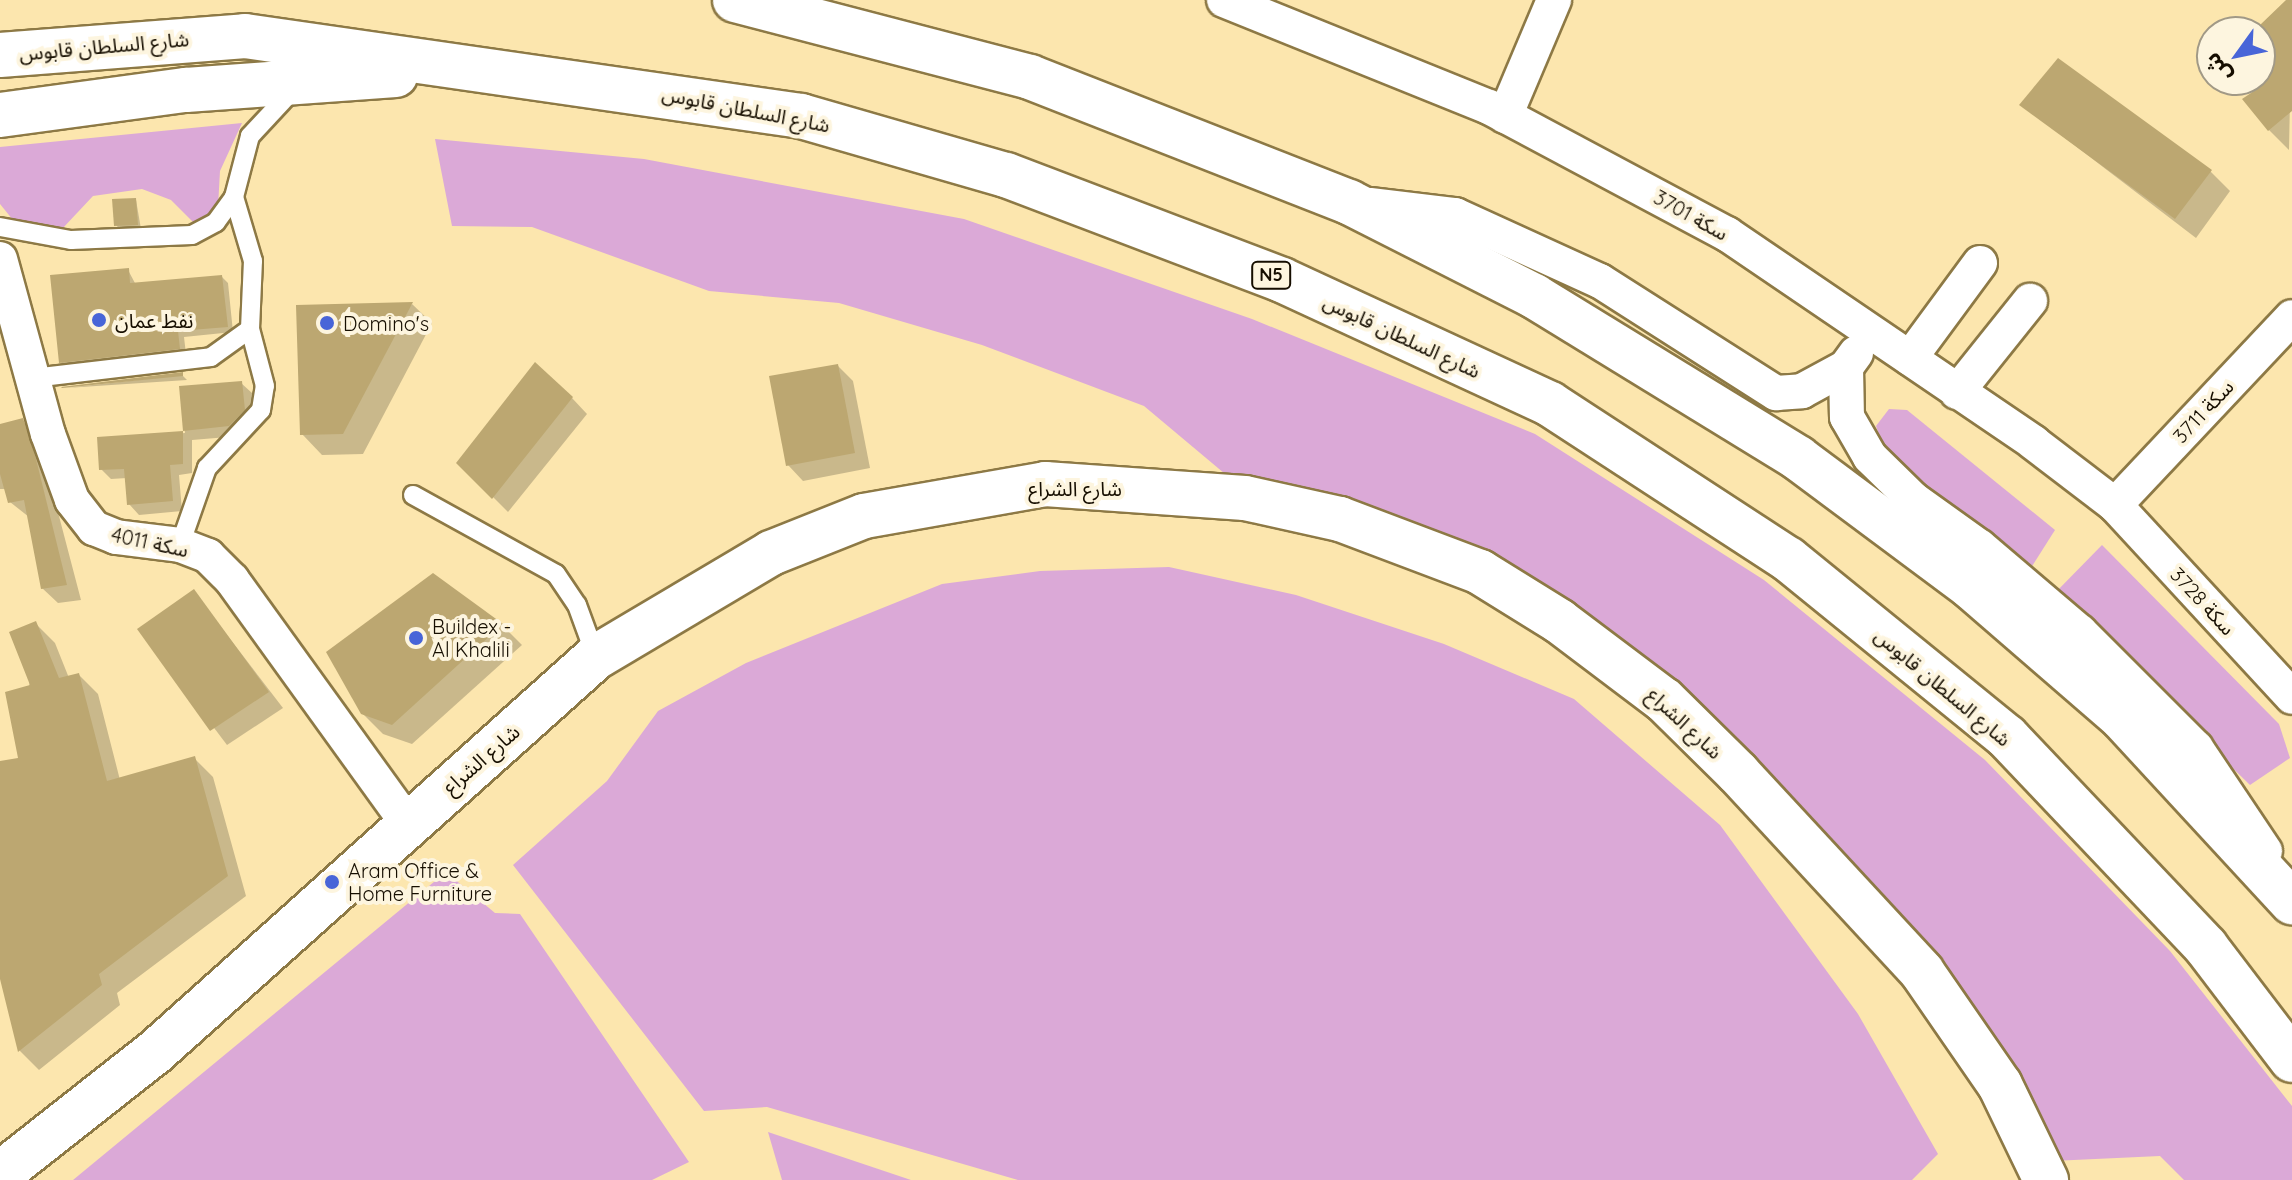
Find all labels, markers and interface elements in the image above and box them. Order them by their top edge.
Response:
north arrow [2196,16,2276,96]
street label: شارع السلطان قابوس [18,27,190,65]
text: ش [2198,48,2238,88]
street label: شارع السلطان قابوس [660,81,832,137]
street label: سكة 3701 [1650,185,1732,245]
road number: N5 [1251,261,1291,289]
street label: شارع السلطان قابوس [1320,289,1484,383]
place label: نفط عمان [115,308,193,332]
marker: نفط عمان [90,311,108,329]
place label: Domino's [343,311,429,335]
marker: Domino's [318,314,336,332]
street label: سكة 3711 [2168,374,2238,448]
street label: شارع الشراع [1028,476,1122,500]
street label: سكة 4011 [109,522,191,562]
street label: سكة 3728 [2166,562,2240,640]
place label: Buildex - Al Khalili [432,614,511,661]
street label: شارع السلطان قابوس [1870,623,2016,751]
marker: Buildex - Al Khalili [407,629,425,647]
street label: شارع الشراع [1643,682,1727,764]
street label: شارع الشراع [438,719,524,799]
place label: Aram Office & Home Furniture [348,858,492,905]
marker: Aram Office & Home Furniture [323,873,341,891]

